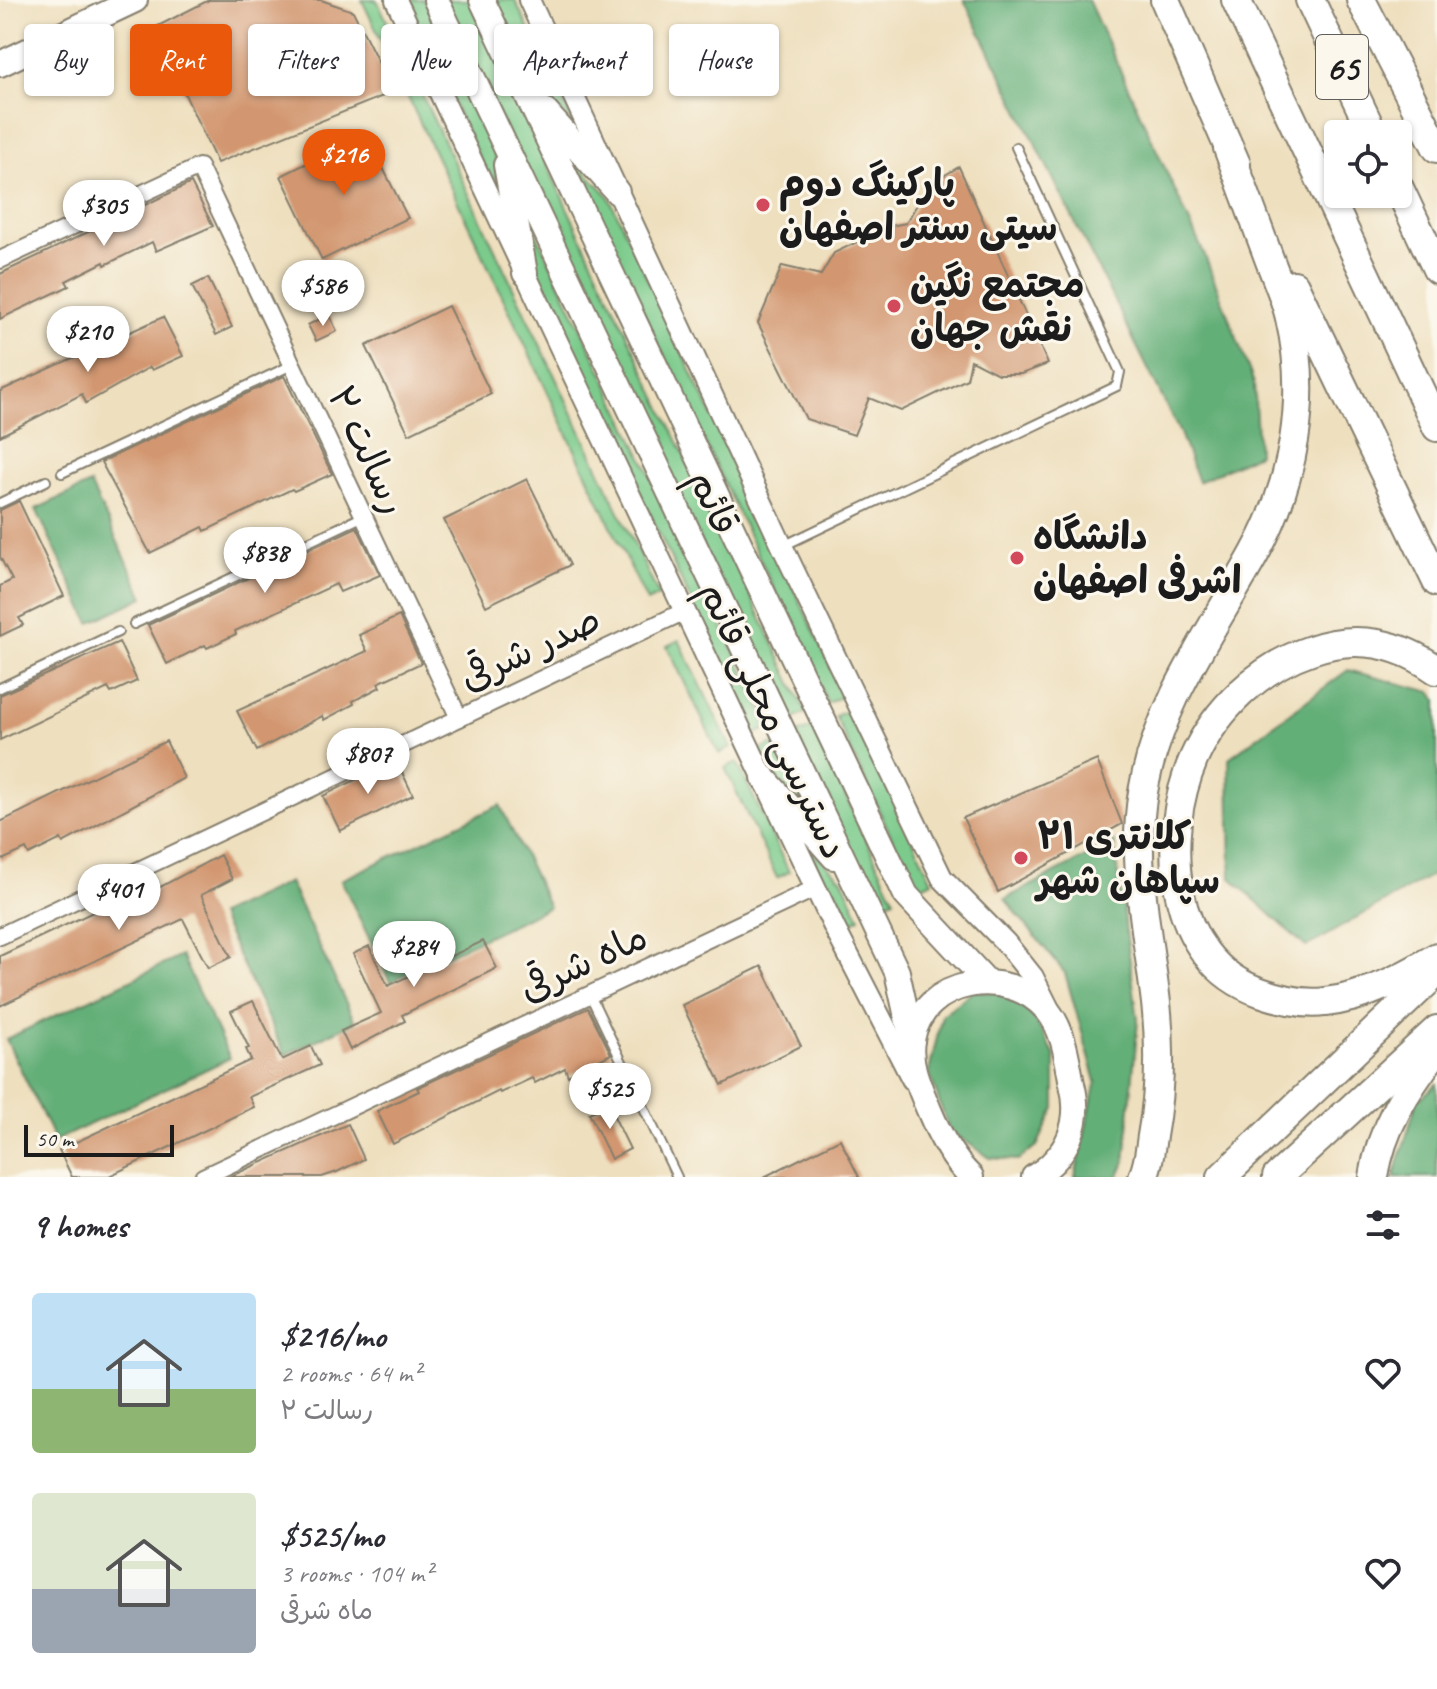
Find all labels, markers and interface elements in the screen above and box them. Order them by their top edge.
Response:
chip: Buy [24,24,114,96]
chip: Rent [130,24,232,96]
chip: Filters [248,24,365,96]
chip: New [381,24,478,96]
chip: Apartment [494,24,653,96]
chip: House [669,24,779,96]
road number: 65 [1316,35,1368,99]
map controls [1324,120,1412,208]
button: locate [1324,120,1412,208]
pin: $216 [297,129,391,197]
text: $216 [320,138,368,171]
place label: پارکینگ دوم سیتی سنتر اصفهان [779,159,1058,252]
pin: $305 [57,180,151,248]
text: $305 [81,189,127,222]
marker: پارکینگ دوم سیتی سنتر اصفهان [754,196,772,214]
pin: $586 [276,260,370,328]
place label: مجتمع نگین نقش جهان [910,261,1085,352]
text: $586 [300,269,346,302]
marker: مجتمع نگین نقش جهان [885,297,903,315]
pin: $210 [41,306,135,374]
text: $210 [65,315,111,348]
street label: رسالت ۲ [317,378,418,522]
street label: قائم [674,462,749,544]
place label: دانشگاه اشرفی اصفهان [1033,513,1241,604]
pin: $838 [218,527,312,595]
text: $838 [242,536,288,569]
marker: دانشگاه اشرفی اصفهان [1008,549,1026,567]
street label: دسترسی محلی قائم [684,574,858,869]
street label: صدر شرقی [452,595,608,701]
pin: $807 [321,728,415,796]
text: $807 [345,737,391,770]
place label: کلانتری ۲۱ سپاهان شهر [1034,813,1220,904]
marker: کلانتری ۲۱ سپاهان شهر [1012,849,1030,867]
pin: $401 [72,864,166,932]
text: $401 [96,873,142,906]
street label: ماه شرقی [512,912,655,1012]
pin: $284 [367,921,461,989]
text: $284 [391,930,437,963]
pin: $525 [563,1063,657,1131]
text: $525 [587,1072,633,1105]
scale bar [24,1121,174,1157]
text: 50 m [36,1125,73,1153]
icon: filters [1361,1203,1405,1247]
text: 9 homes [32,1204,128,1247]
text: $216/mo [280,1314,385,1357]
icon: home [96,1325,192,1421]
icon: heart [1361,1351,1405,1395]
text: 2 rooms · 64 m² [280,1357,421,1390]
text: رسالت ۲ [280,1394,374,1427]
text: $525/mo [280,1514,384,1557]
icon: home [96,1525,192,1621]
icon: heart [1361,1551,1405,1595]
text: 3 rooms · 104 m² [280,1557,432,1590]
text: ماه شرقی [280,1594,373,1627]

